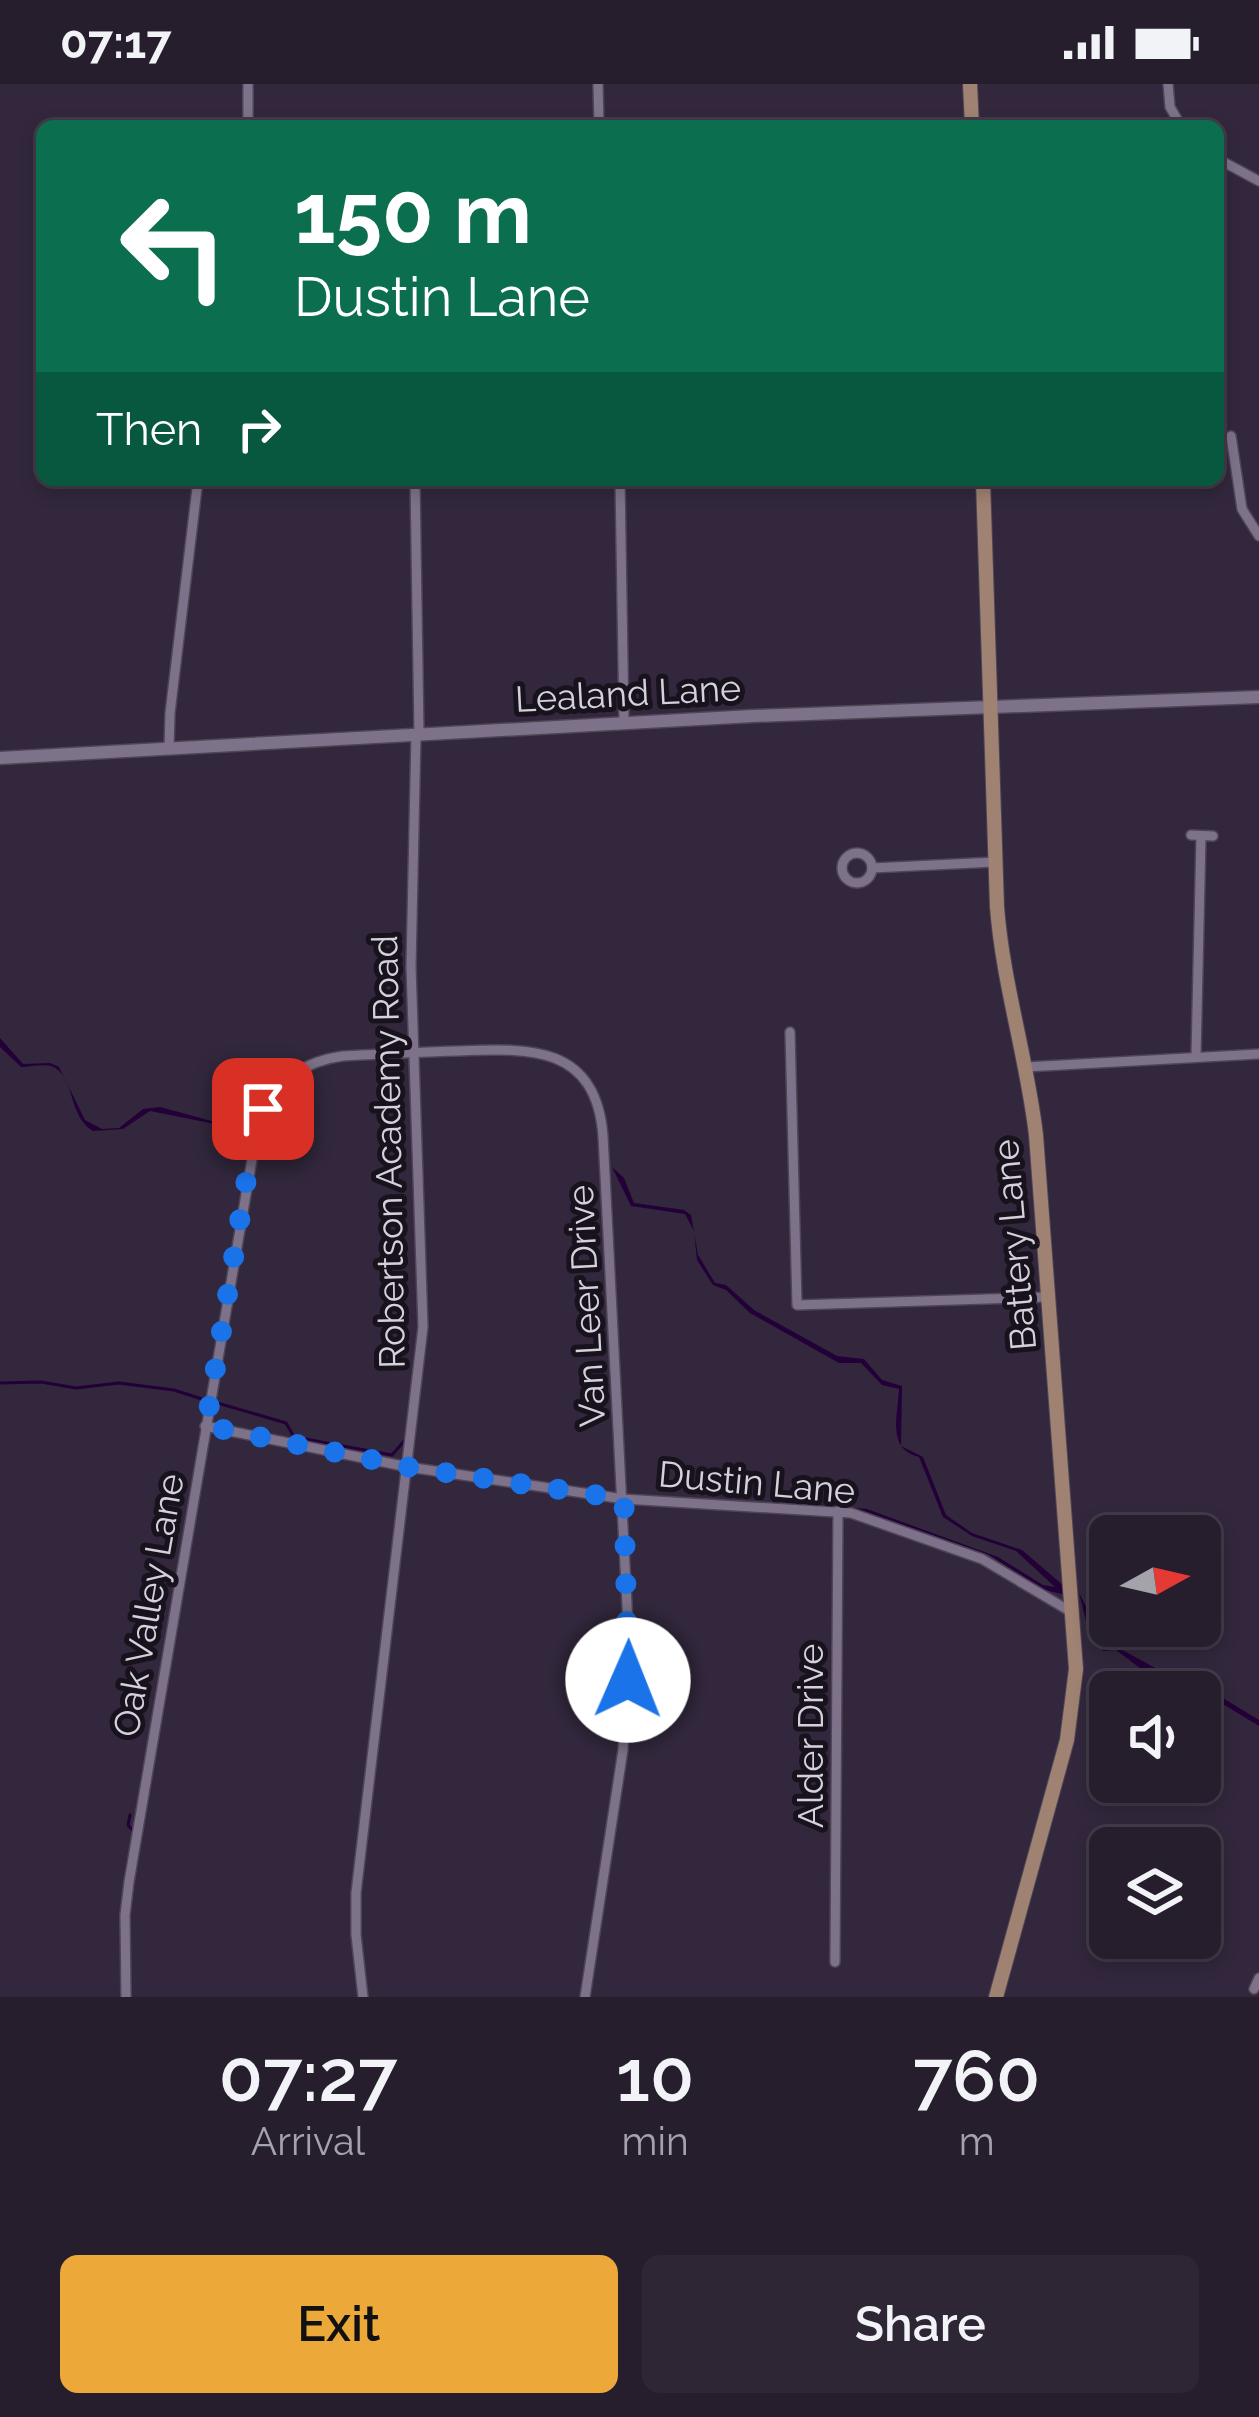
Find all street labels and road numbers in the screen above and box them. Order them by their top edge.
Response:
street label: Lealand Lane [514,666,742,720]
street label: Robertson Academy Road [363,935,413,1369]
street label: Battery Lane [984,1138,1044,1352]
street label: Van Leer Drive [559,1184,613,1428]
street label: Dustin Lane [657,1452,857,1512]
street label: Oak Valley Lane [104,1470,192,1740]
street label: Alder Drive [789,1644,831,1828]

